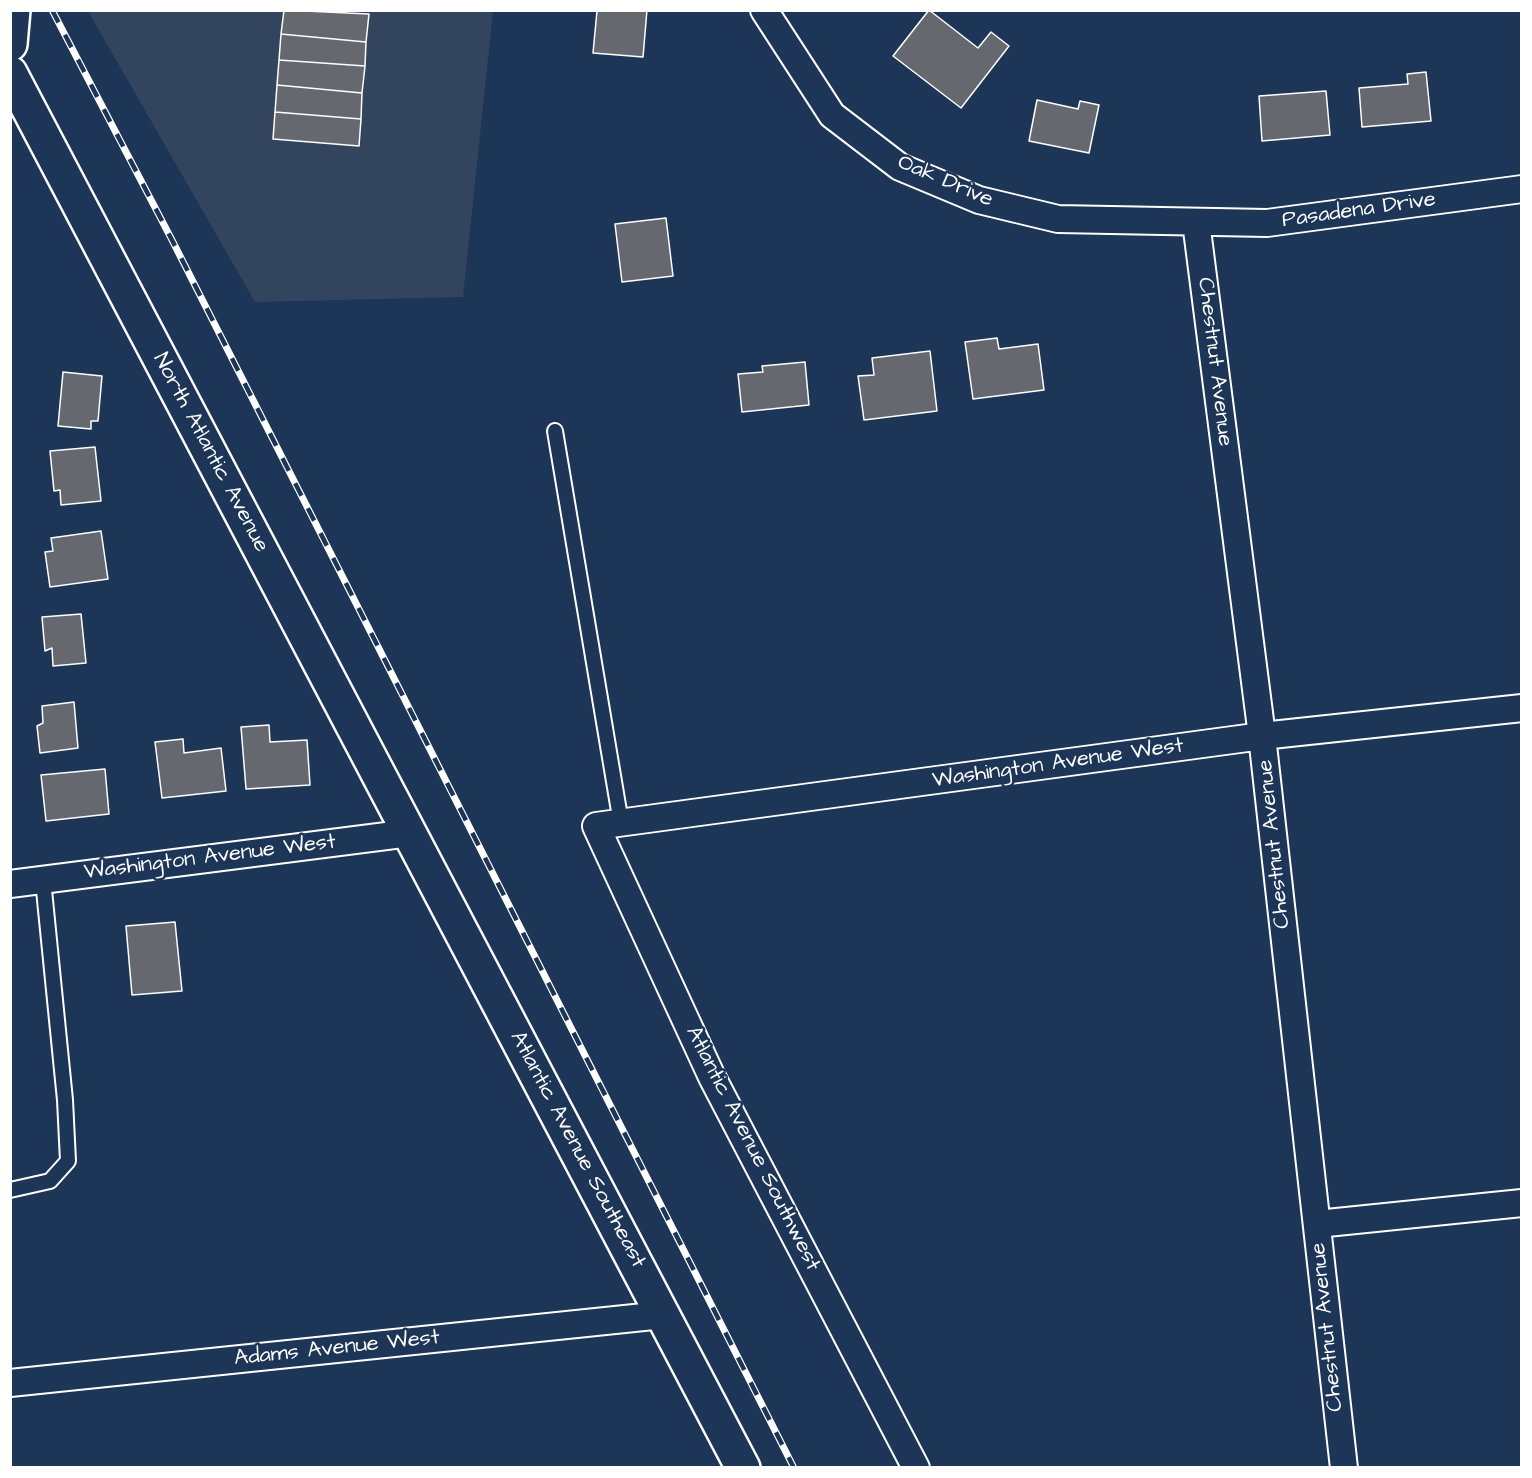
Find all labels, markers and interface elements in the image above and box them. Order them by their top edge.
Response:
street label: Oak Drive [893,150,997,214]
street label: Pasadena Drive [1281,187,1437,235]
street label: Chestnut Avenue [1191,276,1237,448]
street label: North Atlantic Avenue [146,349,274,557]
street label: Washington Avenue West [931,733,1185,795]
street label: Chestnut Avenue [1253,758,1297,930]
street label: Washington Avenue West [83,829,337,887]
street label: Atlantic Avenue Southwest [679,1022,825,1276]
street label: Atlantic Avenue Southeast [503,1027,651,1273]
street label: Chestnut Avenue [1306,1241,1350,1413]
street label: Adams Avenue West [233,1325,441,1373]

